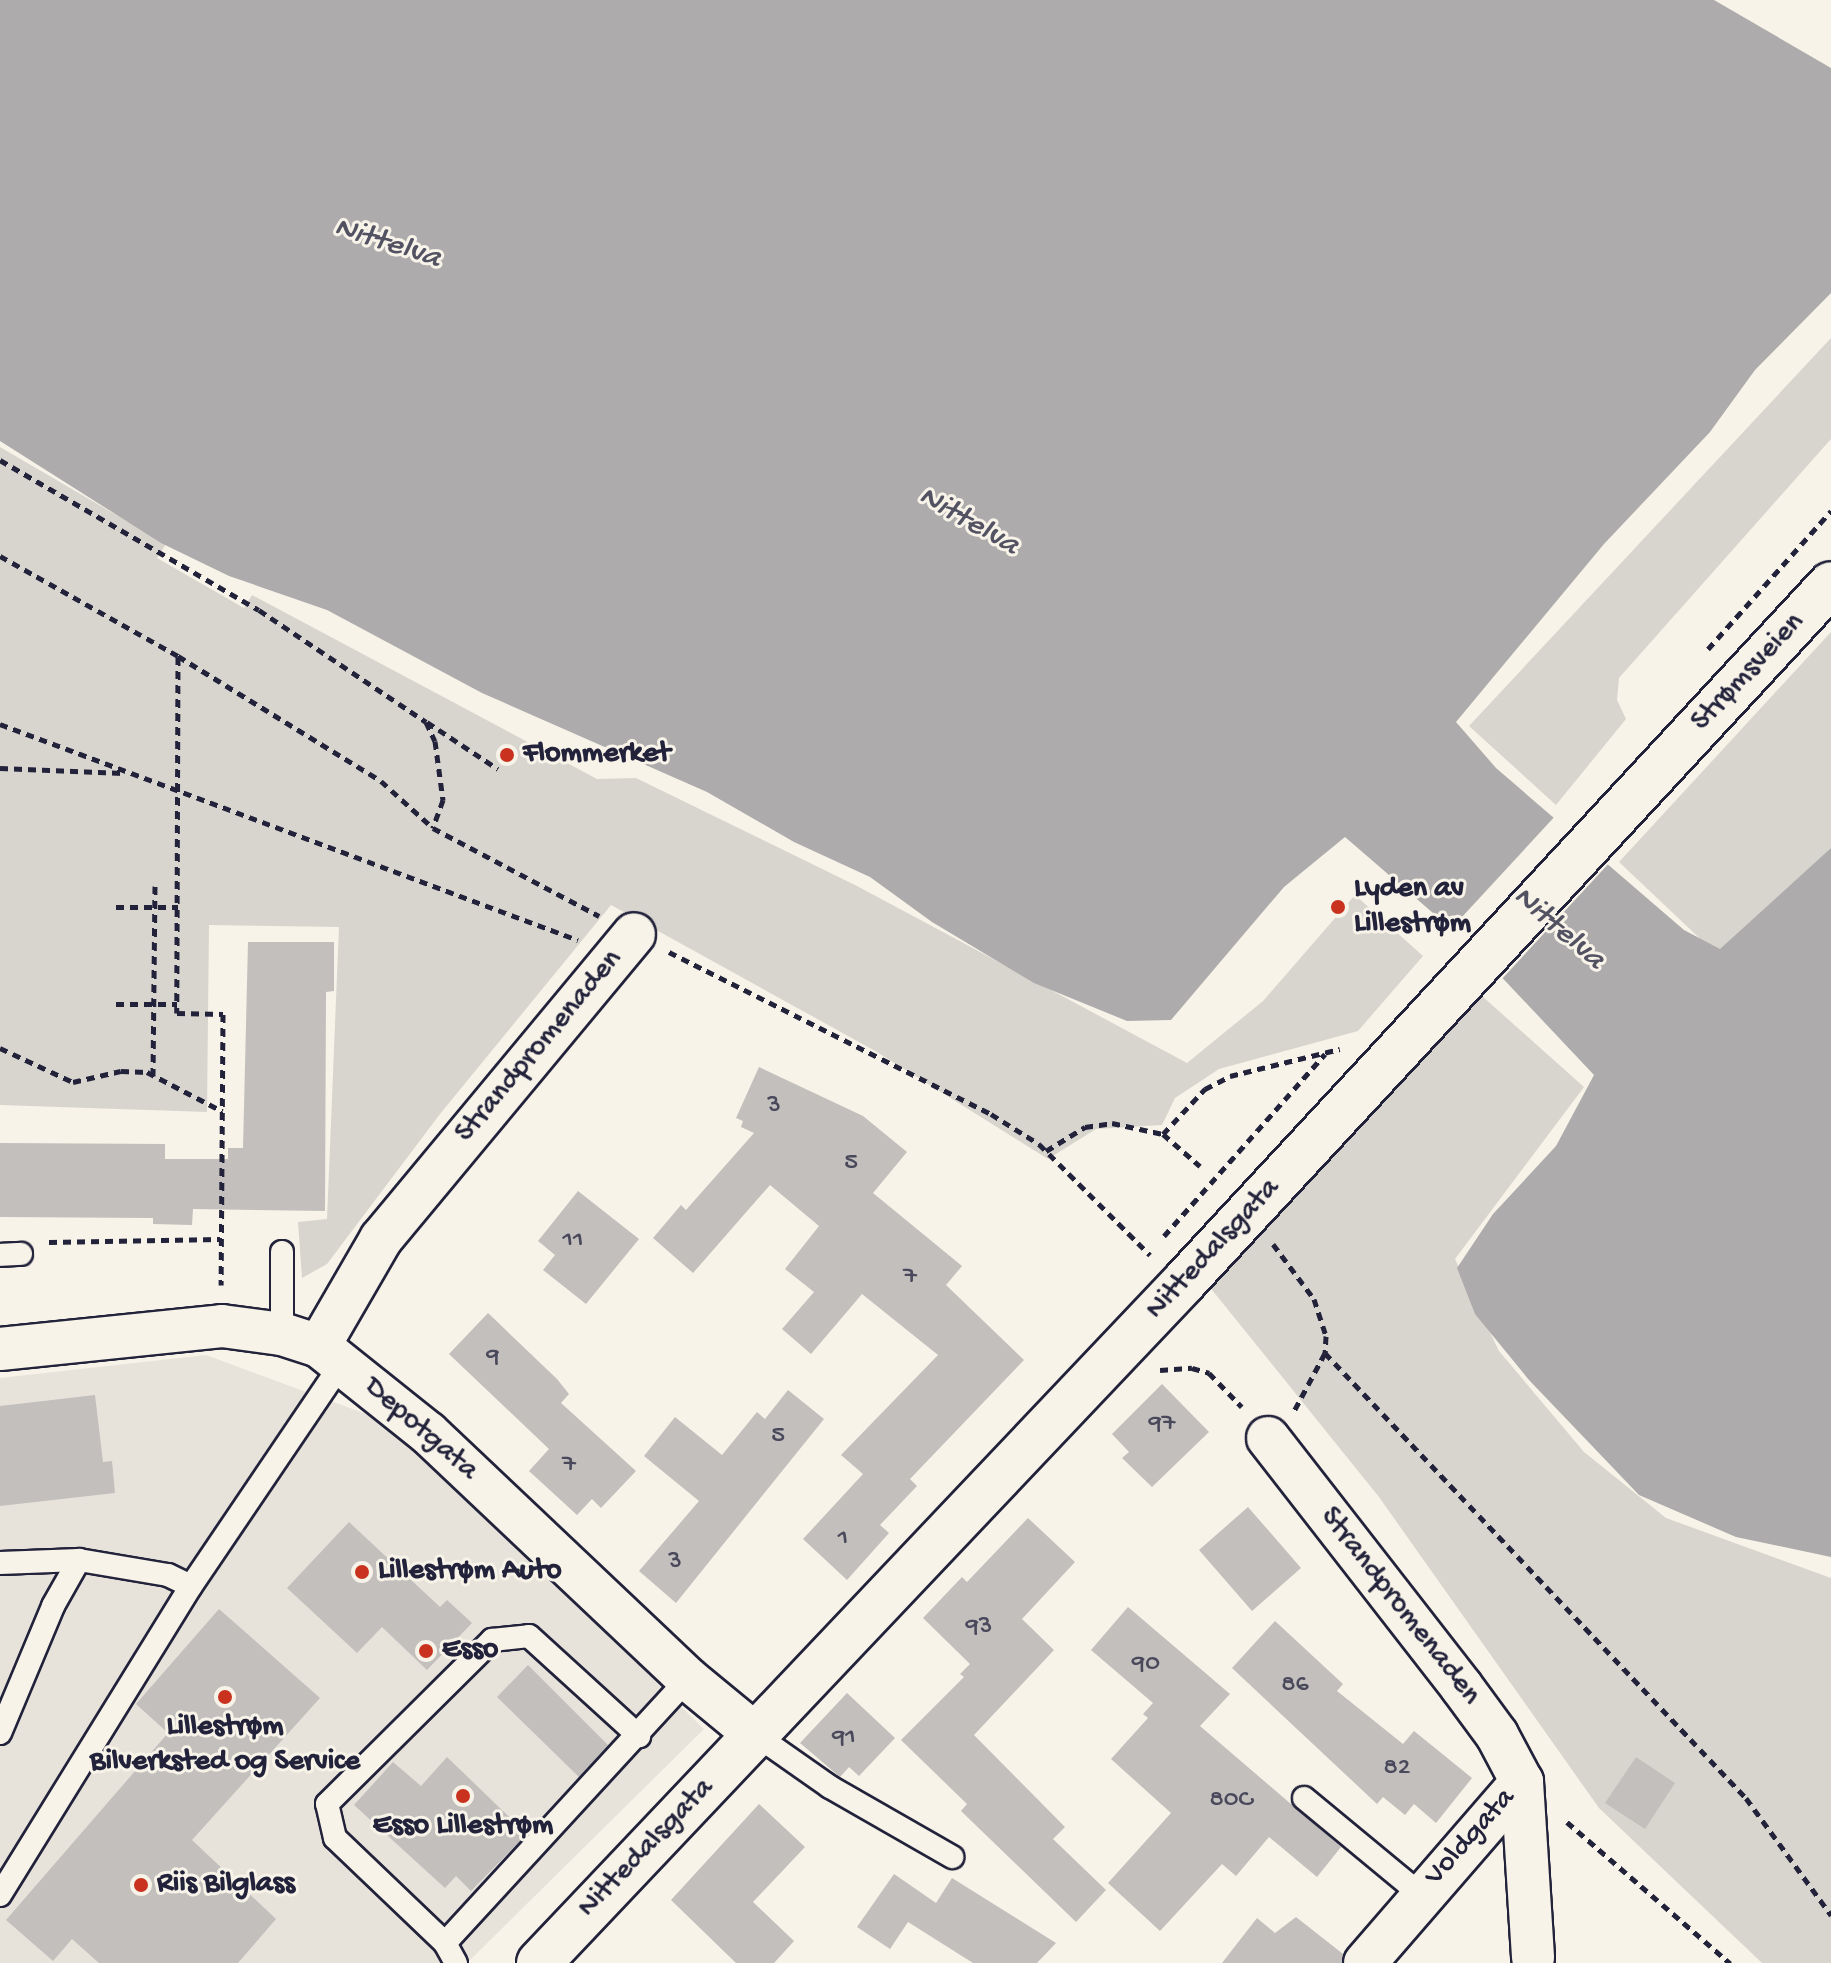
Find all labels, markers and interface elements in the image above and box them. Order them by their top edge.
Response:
water label: Nittelva [329,209,445,279]
water label: Nittelva [911,478,1025,566]
street label: Strømsveien [1685,606,1813,740]
place label: Flommerket [523,737,670,773]
marker: Flommerket [498,746,516,764]
place label: Lyden av Lillestrøm [1354,872,1471,942]
water label: Nittelva [1504,879,1612,979]
marker: Lyden av Lillestrøm [1329,898,1347,916]
street label: Strandpromenaden [449,943,631,1151]
house number: 3 [767,1091,781,1123]
house number: 5 [844,1148,858,1180]
street label: Nittedalsgata [1139,1172,1289,1328]
house number: 11 [563,1226,583,1258]
house number: 7 [903,1262,917,1294]
house number: 9 [486,1342,500,1374]
street label: Depotgata [355,1370,485,1490]
house number: 97 [1149,1409,1175,1441]
house number: 5 [771,1421,785,1453]
house number: 7 [562,1450,576,1482]
street label: Strandpromenaden [1311,1501,1487,1713]
house number: 1 [838,1524,848,1556]
house number: 3 [668,1547,682,1579]
place label: Lillestrøm Auto [378,1554,562,1590]
marker: Lillestrøm Auto [353,1563,371,1581]
house number: 93 [966,1612,992,1644]
place label: Esso [442,1633,498,1669]
marker: Esso [417,1642,435,1660]
house number: 90 [1132,1649,1160,1681]
house number: 86 [1281,1670,1309,1702]
marker: Lillestrøm Bilverksted og Service [216,1688,234,1706]
place label: Lillestrøm Bilverksted og Service [90,1710,360,1780]
house number: 91 [832,1723,856,1755]
house number: 82 [1384,1753,1410,1785]
street label: Nittedalsgata [571,1772,723,1926]
street label: Voldgata [1418,1782,1524,1894]
house number: 80C [1209,1785,1253,1817]
marker: Esso Lillestrøm [454,1787,472,1805]
place label: Esso Lillestrøm [373,1809,553,1845]
place label: Riis Bilglass [157,1867,295,1903]
marker: Riis Bilglass [132,1876,150,1894]

